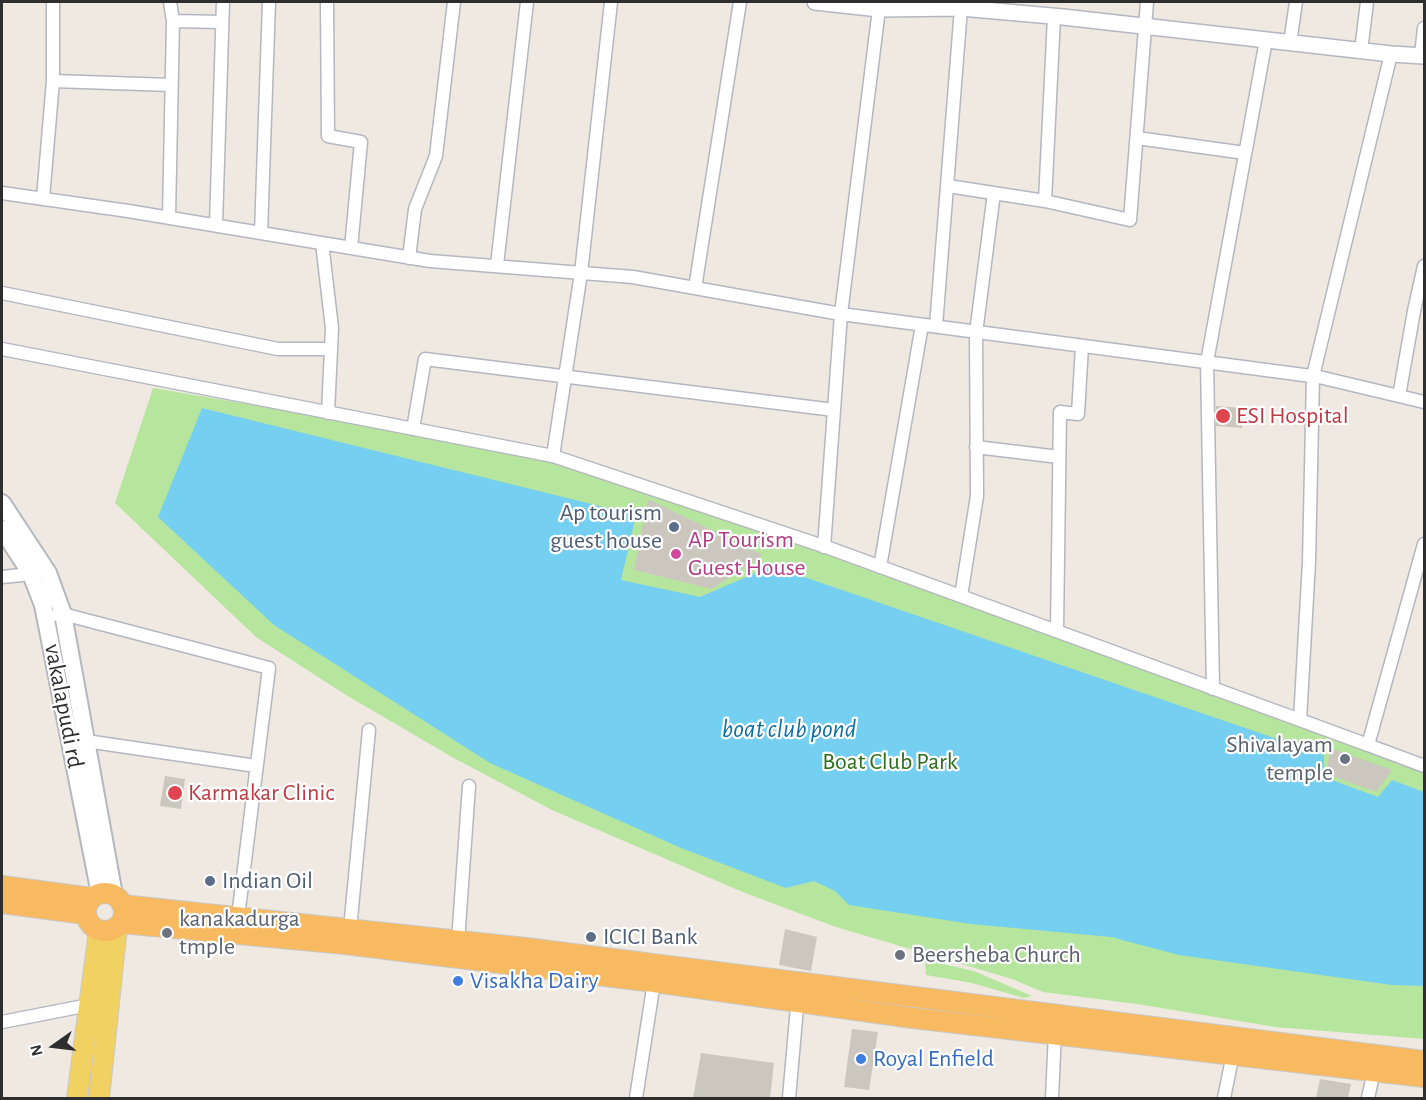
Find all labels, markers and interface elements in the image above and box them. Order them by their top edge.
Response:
place label: ESI Hospital [1236,402,1349,430]
marker: ESI Hospital [1214,407,1232,425]
place label: Ap tourism guest house [550,499,662,555]
marker: Ap tourism guest house [667,520,681,534]
place label: AP Tourism Guest House [688,526,806,582]
marker: AP Tourism Guest House [669,547,683,561]
street label: vakalapudi rd [38,641,90,771]
water label: boat club pond [722,713,856,745]
place label: Shivalayam temple [1226,731,1333,787]
park label: Boat Club Park [822,748,958,776]
marker: Shivalayam temple [1338,752,1352,766]
place label: Karmakar Clinic [188,779,334,807]
marker: Karmakar Clinic [166,784,184,802]
place label: Indian Oil [222,867,313,895]
marker: Indian Oil [203,874,217,888]
place label: kanakadurga tmple [179,905,300,961]
place label: ICICI Bank [603,923,697,951]
marker: kanakadurga tmple [160,926,174,940]
marker: ICICI Bank [584,930,598,944]
place label: Beersheba Church [912,941,1081,969]
marker: Beersheba Church [893,948,907,962]
place label: Visakha Dairy [470,967,598,995]
marker: Visakha Dairy [451,974,465,988]
north arrow [24,1016,84,1076]
text: N [27,1043,46,1058]
place label: Royal Enfield [873,1045,994,1073]
marker: Royal Enfield [854,1052,868,1066]

